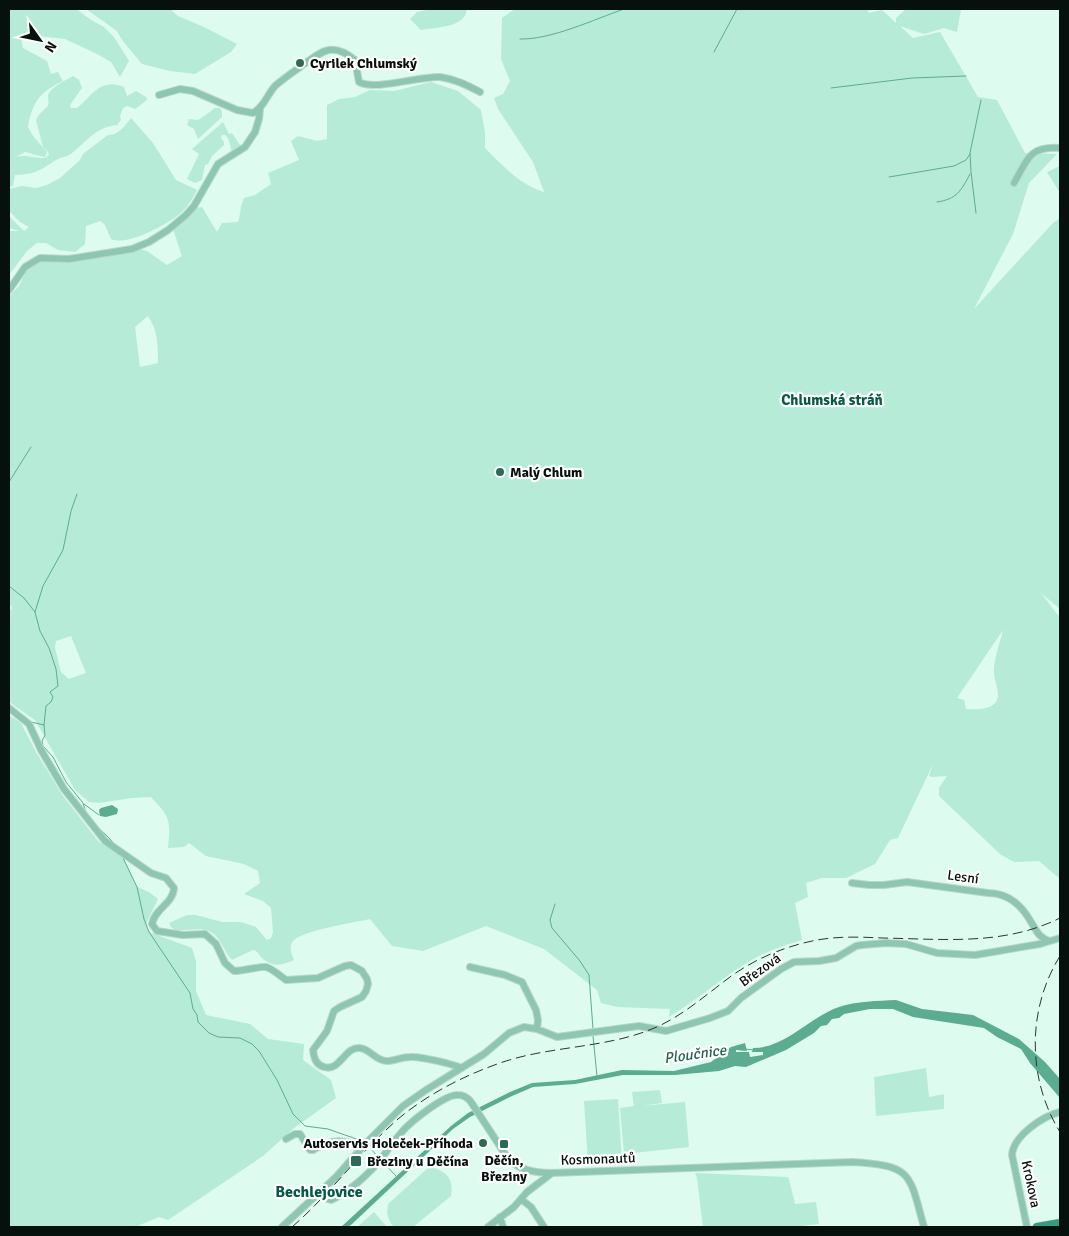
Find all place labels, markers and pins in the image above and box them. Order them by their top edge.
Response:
place label: Cyrilek Chlumský [310,55,417,72]
marker: Cyrilek Chlumský [294,57,306,69]
place label: Malý Chlum [510,464,582,481]
marker: Malý Chlum [494,466,506,478]
place label: Autoservis Holeček-Příhoda [303,1135,473,1152]
marker: Autoservis Holeček-Příhoda [477,1137,489,1149]
marker: Děčín, Březiny [498,1138,510,1150]
place label: Děčín, Březiny [481,1152,527,1185]
place label: Březiny u Děčína [367,1153,469,1170]
marker: Březiny u Děčína [349,1154,363,1168]

